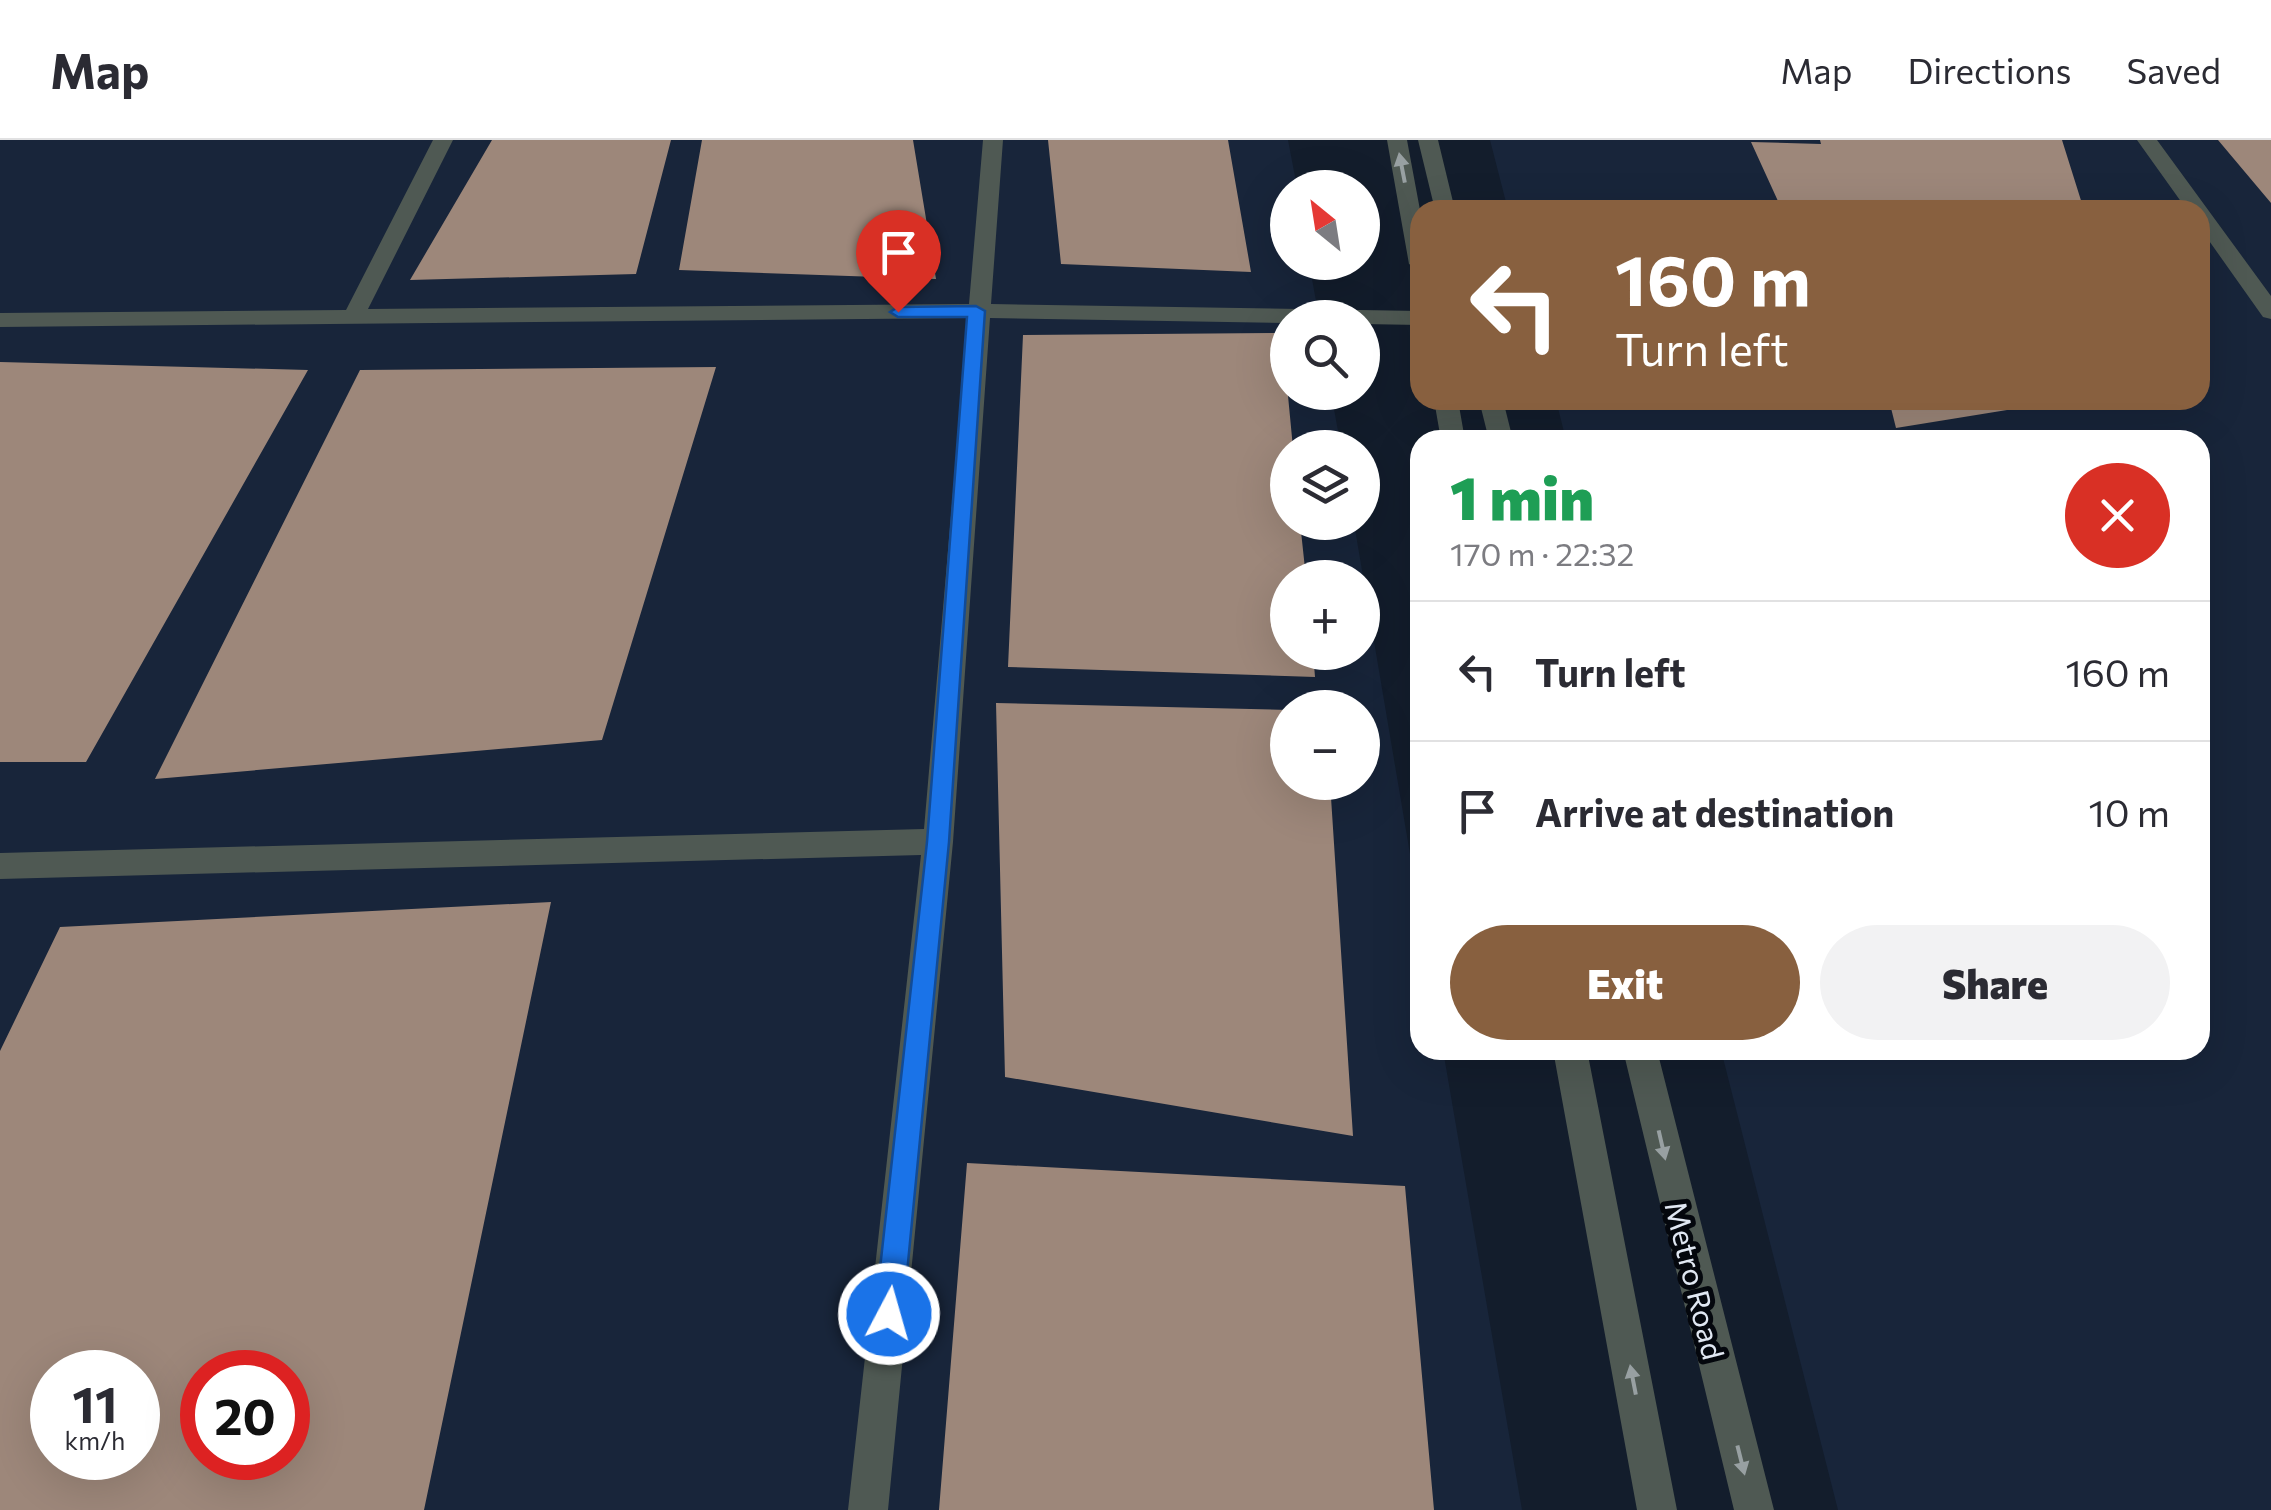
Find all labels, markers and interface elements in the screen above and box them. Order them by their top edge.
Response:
text: Map [50,40,149,99]
text: Map [1780,48,1852,91]
text: Directions [1907,48,2072,91]
text: Saved [2127,48,2221,91]
one-way arrow [1394,151,1409,183]
north arrow [1270,170,1380,280]
map controls [1270,170,1380,800]
pin [856,210,941,313]
icon: arrive [871,225,926,280]
text: 160 m [1615,235,1811,320]
icon: left [1450,240,1580,370]
button: search [1270,300,1380,410]
text: Turn left [1615,320,1789,375]
button: layers [1270,430,1380,540]
text: 1 min [1450,459,1594,532]
button: close [2065,463,2170,568]
text: 170 m · 22:32 [1450,533,1634,573]
button: + [1270,560,1380,670]
icon: left [1450,644,1505,699]
text: Turn left [1535,648,1686,695]
text: 160 m [2065,648,2170,695]
button: − [1270,690,1380,800]
icon: arrive [1450,784,1505,839]
text: Arrive at destination [1535,788,1894,835]
text: 10 m [2089,788,2170,835]
button: Exit [1450,925,1800,1040]
button: Share [1820,925,2170,1040]
one-way arrow [1655,1130,1670,1161]
street label: Metro Road [1658,1197,1734,1363]
position arrow [837,1262,941,1366]
speed limit sign: 20 [180,1350,310,1480]
one-way arrow [1624,1364,1640,1395]
text: 11 [72,1372,118,1433]
text: km/h [65,1425,125,1455]
one-way arrow [1734,1445,1750,1476]

